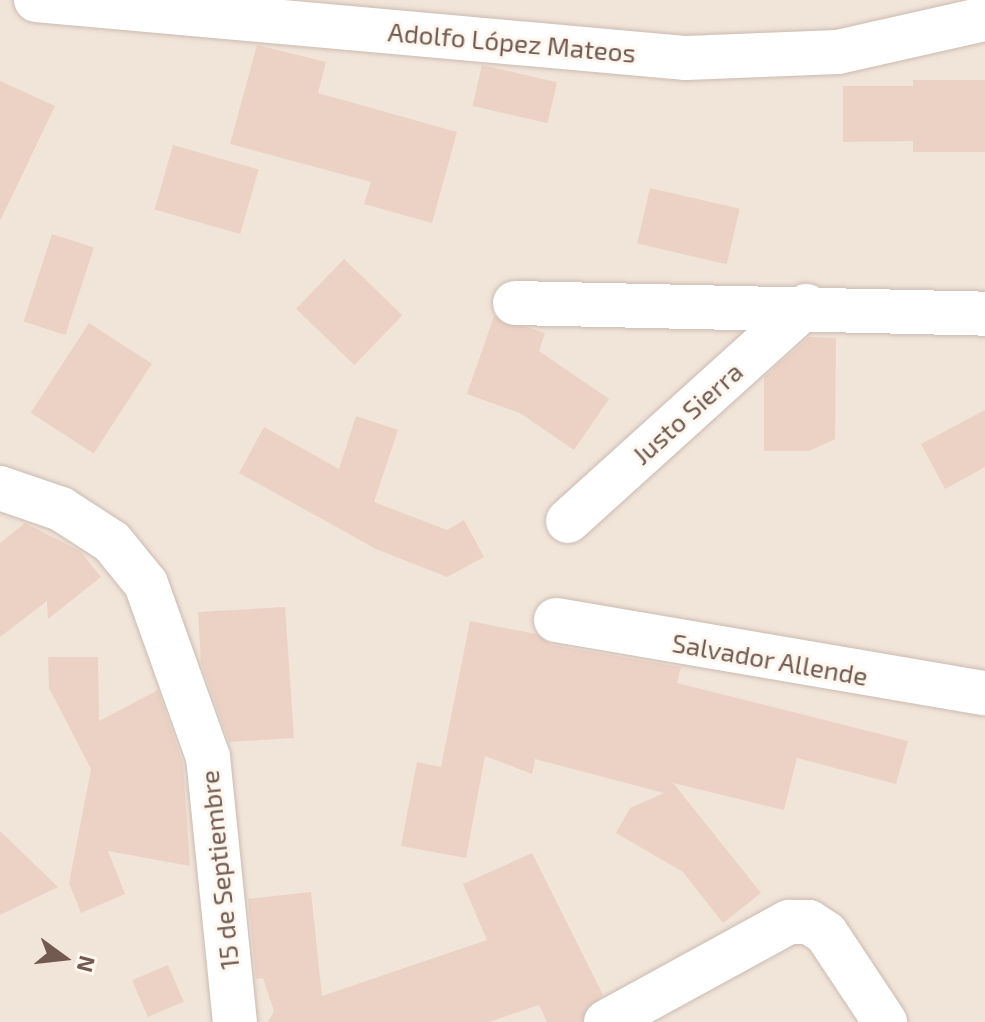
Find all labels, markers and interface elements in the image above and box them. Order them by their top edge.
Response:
street label: Adolfo López Mateos [387,16,637,68]
street label: Justo Sierra [625,355,749,471]
street label: Salvador Allende [669,626,871,692]
street label: 15 de Septiembre [193,769,245,971]
north arrow [24,918,104,998]
text: N [73,953,102,975]

